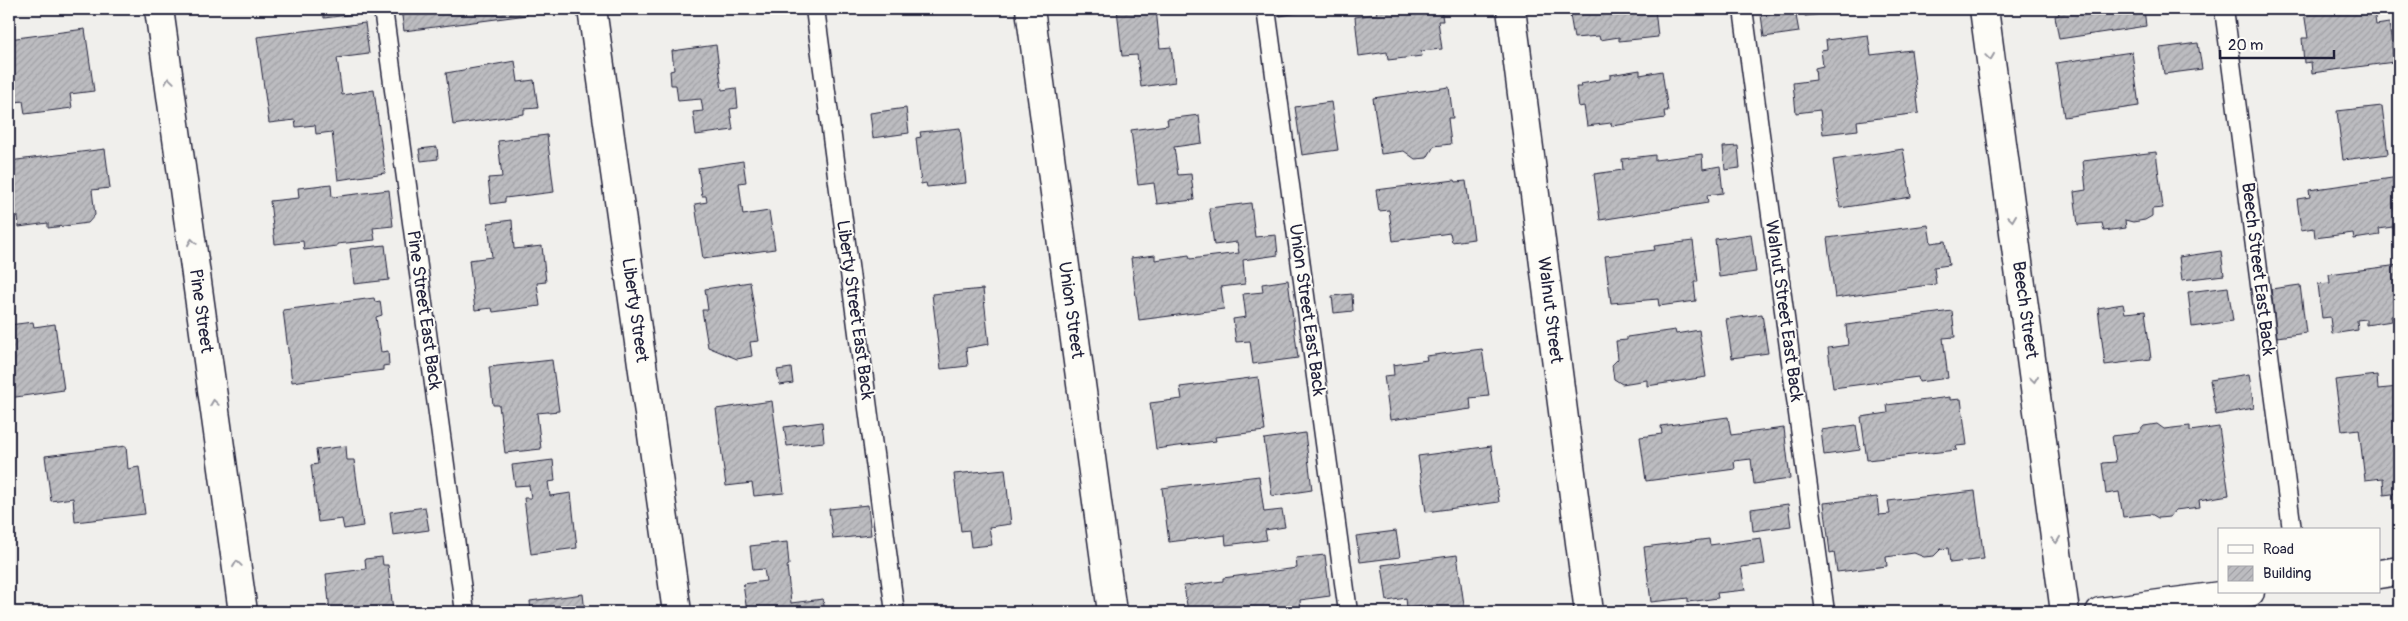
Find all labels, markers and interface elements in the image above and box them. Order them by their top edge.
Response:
scale bar [2220,28,2334,60]
text: 20 m [2228,36,2263,55]
one-way arrow [1984,53,1995,61]
one-way arrow [164,77,175,85]
street label: Beech Street East Back [2236,181,2280,357]
one-way arrow [2006,214,2017,222]
street label: Liberty Street East Back [831,219,879,402]
street label: Walnut Street East Back [1760,219,1808,404]
street label: Union Street East Back [1284,222,1331,398]
street label: Pine Street East Back [401,229,447,392]
one-way arrow [187,238,197,246]
street label: Walnut Street [1532,255,1568,365]
street label: Liberty Street [616,256,654,364]
street label: Union Street [1053,260,1089,361]
street label: Beech Street [2007,260,2043,361]
street label: Pine Street [184,267,218,355]
one-way arrow [2028,375,2039,383]
one-way arrow [209,399,220,407]
legend [2218,528,2380,594]
one-way arrow [2050,536,2061,544]
text: Road [2263,540,2294,559]
one-way arrow [232,560,242,568]
text: Building [2263,564,2311,583]

